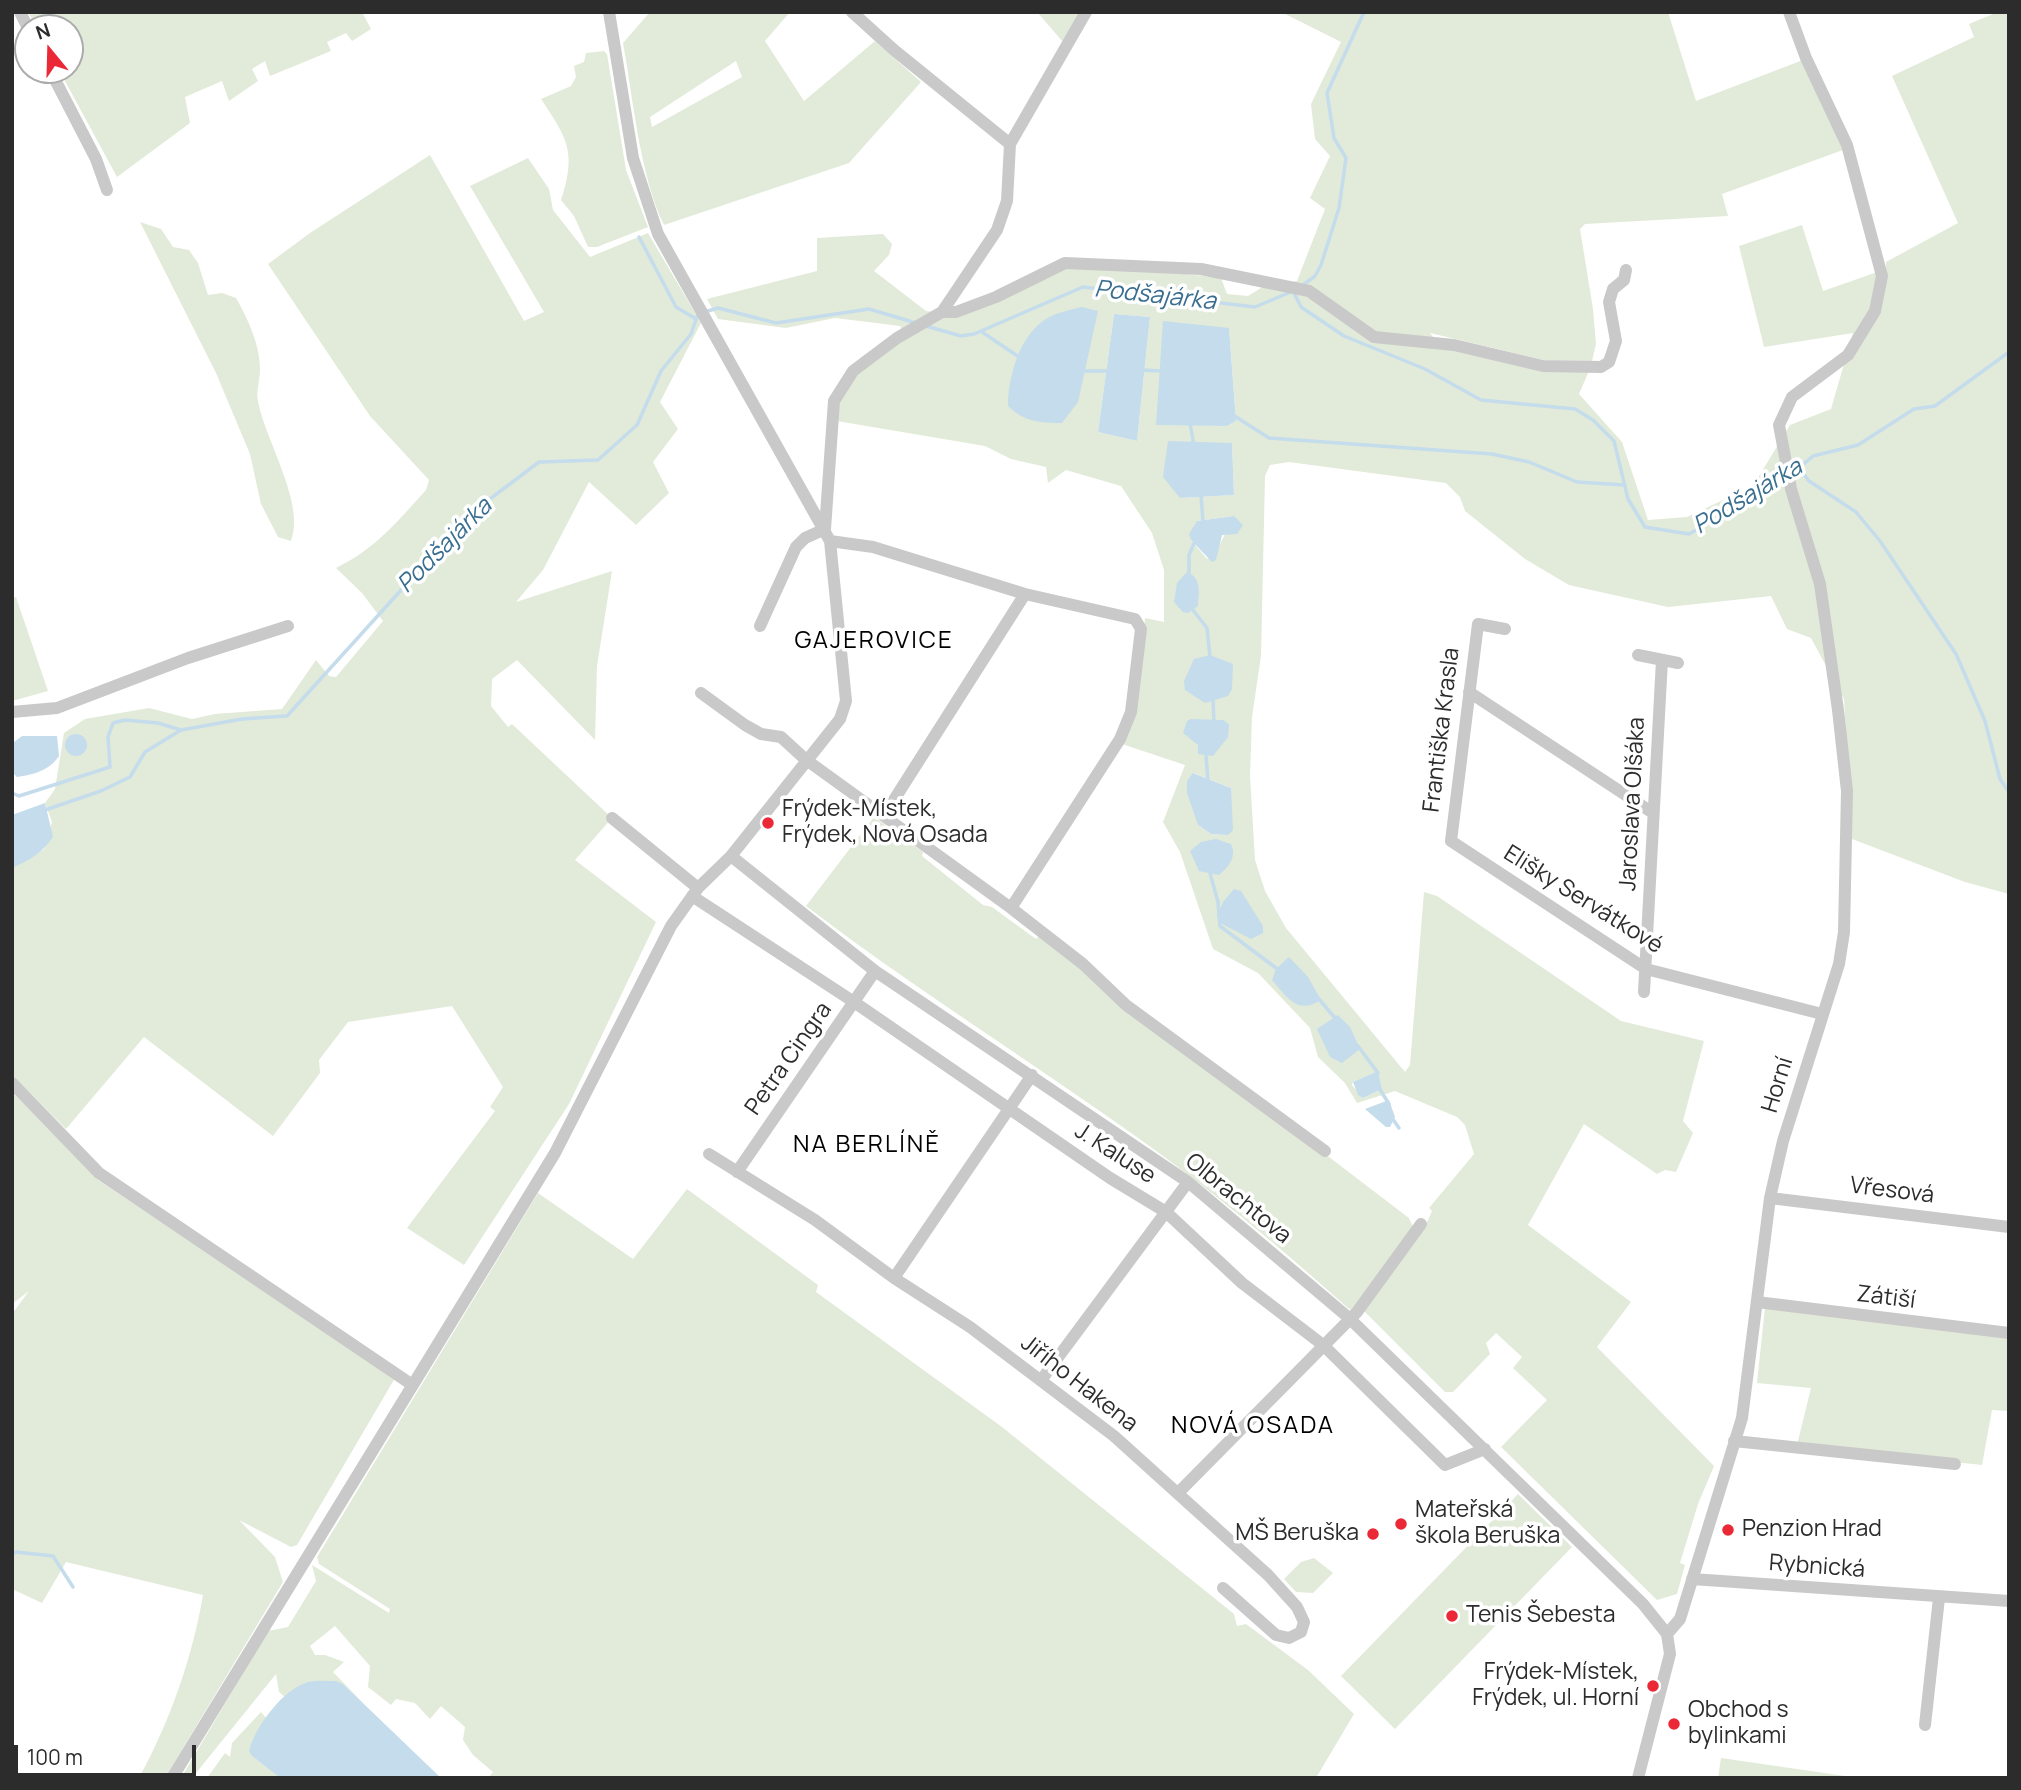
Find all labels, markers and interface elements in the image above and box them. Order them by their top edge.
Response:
north arrow [14,14,84,84]
text: N [32,17,54,46]
water label: Podšajárka [1093,275,1217,317]
water label: Podšajárka [1688,453,1808,541]
water label: Podšajárka [392,493,498,599]
district label: GAJEROVICE [796,627,952,655]
street label: Františka Krasla [1418,646,1466,814]
street label: Jaroslava Olšáka [1615,716,1651,892]
place label: Frýdek-Místek, Frýdek, Nová Osada [782,796,988,850]
marker: Frýdek-Místek, Frýdek, Nová Osada [760,815,776,831]
street label: Elišky Servátkové [1498,840,1668,960]
street label: Petra Cingra [740,997,838,1121]
street label: Horní [1757,1054,1799,1116]
street label: J. Kaluse [1069,1118,1161,1190]
district label: NA BERLÍNĚ [794,1131,940,1159]
street label: Olbrachtova [1179,1148,1297,1250]
street label: Vřesová [1848,1172,1936,1210]
street label: Zátiší [1855,1281,1917,1315]
street label: Jiřího Hakena [1015,1330,1143,1438]
district label: NOVÁ OSADA [1172,1412,1334,1440]
place label: Mateřská škola Beruška [1415,1497,1560,1551]
marker: Mateřská škola Beruška [1393,1516,1409,1532]
place label: Penzion Hrad [1742,1516,1882,1544]
place label: MŠ Beruška [1235,1520,1359,1548]
marker: Penzion Hrad [1720,1522,1736,1538]
marker: MŠ Beruška [1365,1526,1381,1542]
street label: Rybnická [1768,1550,1866,1584]
place label: Tenis Šebesta [1466,1602,1615,1630]
marker: Tenis Šebesta [1444,1608,1460,1624]
place label: Frýdek-Místek, Frýdek, ul. Horní [1472,1659,1639,1713]
marker: Frýdek-Místek, Frýdek, ul. Horní [1645,1678,1661,1694]
place label: Obchod s bylinkami [1688,1697,1789,1751]
marker: Obchod s bylinkami [1666,1716,1682,1732]
scale bar [18,1730,200,1774]
text: 100 m [27,1743,83,1771]

